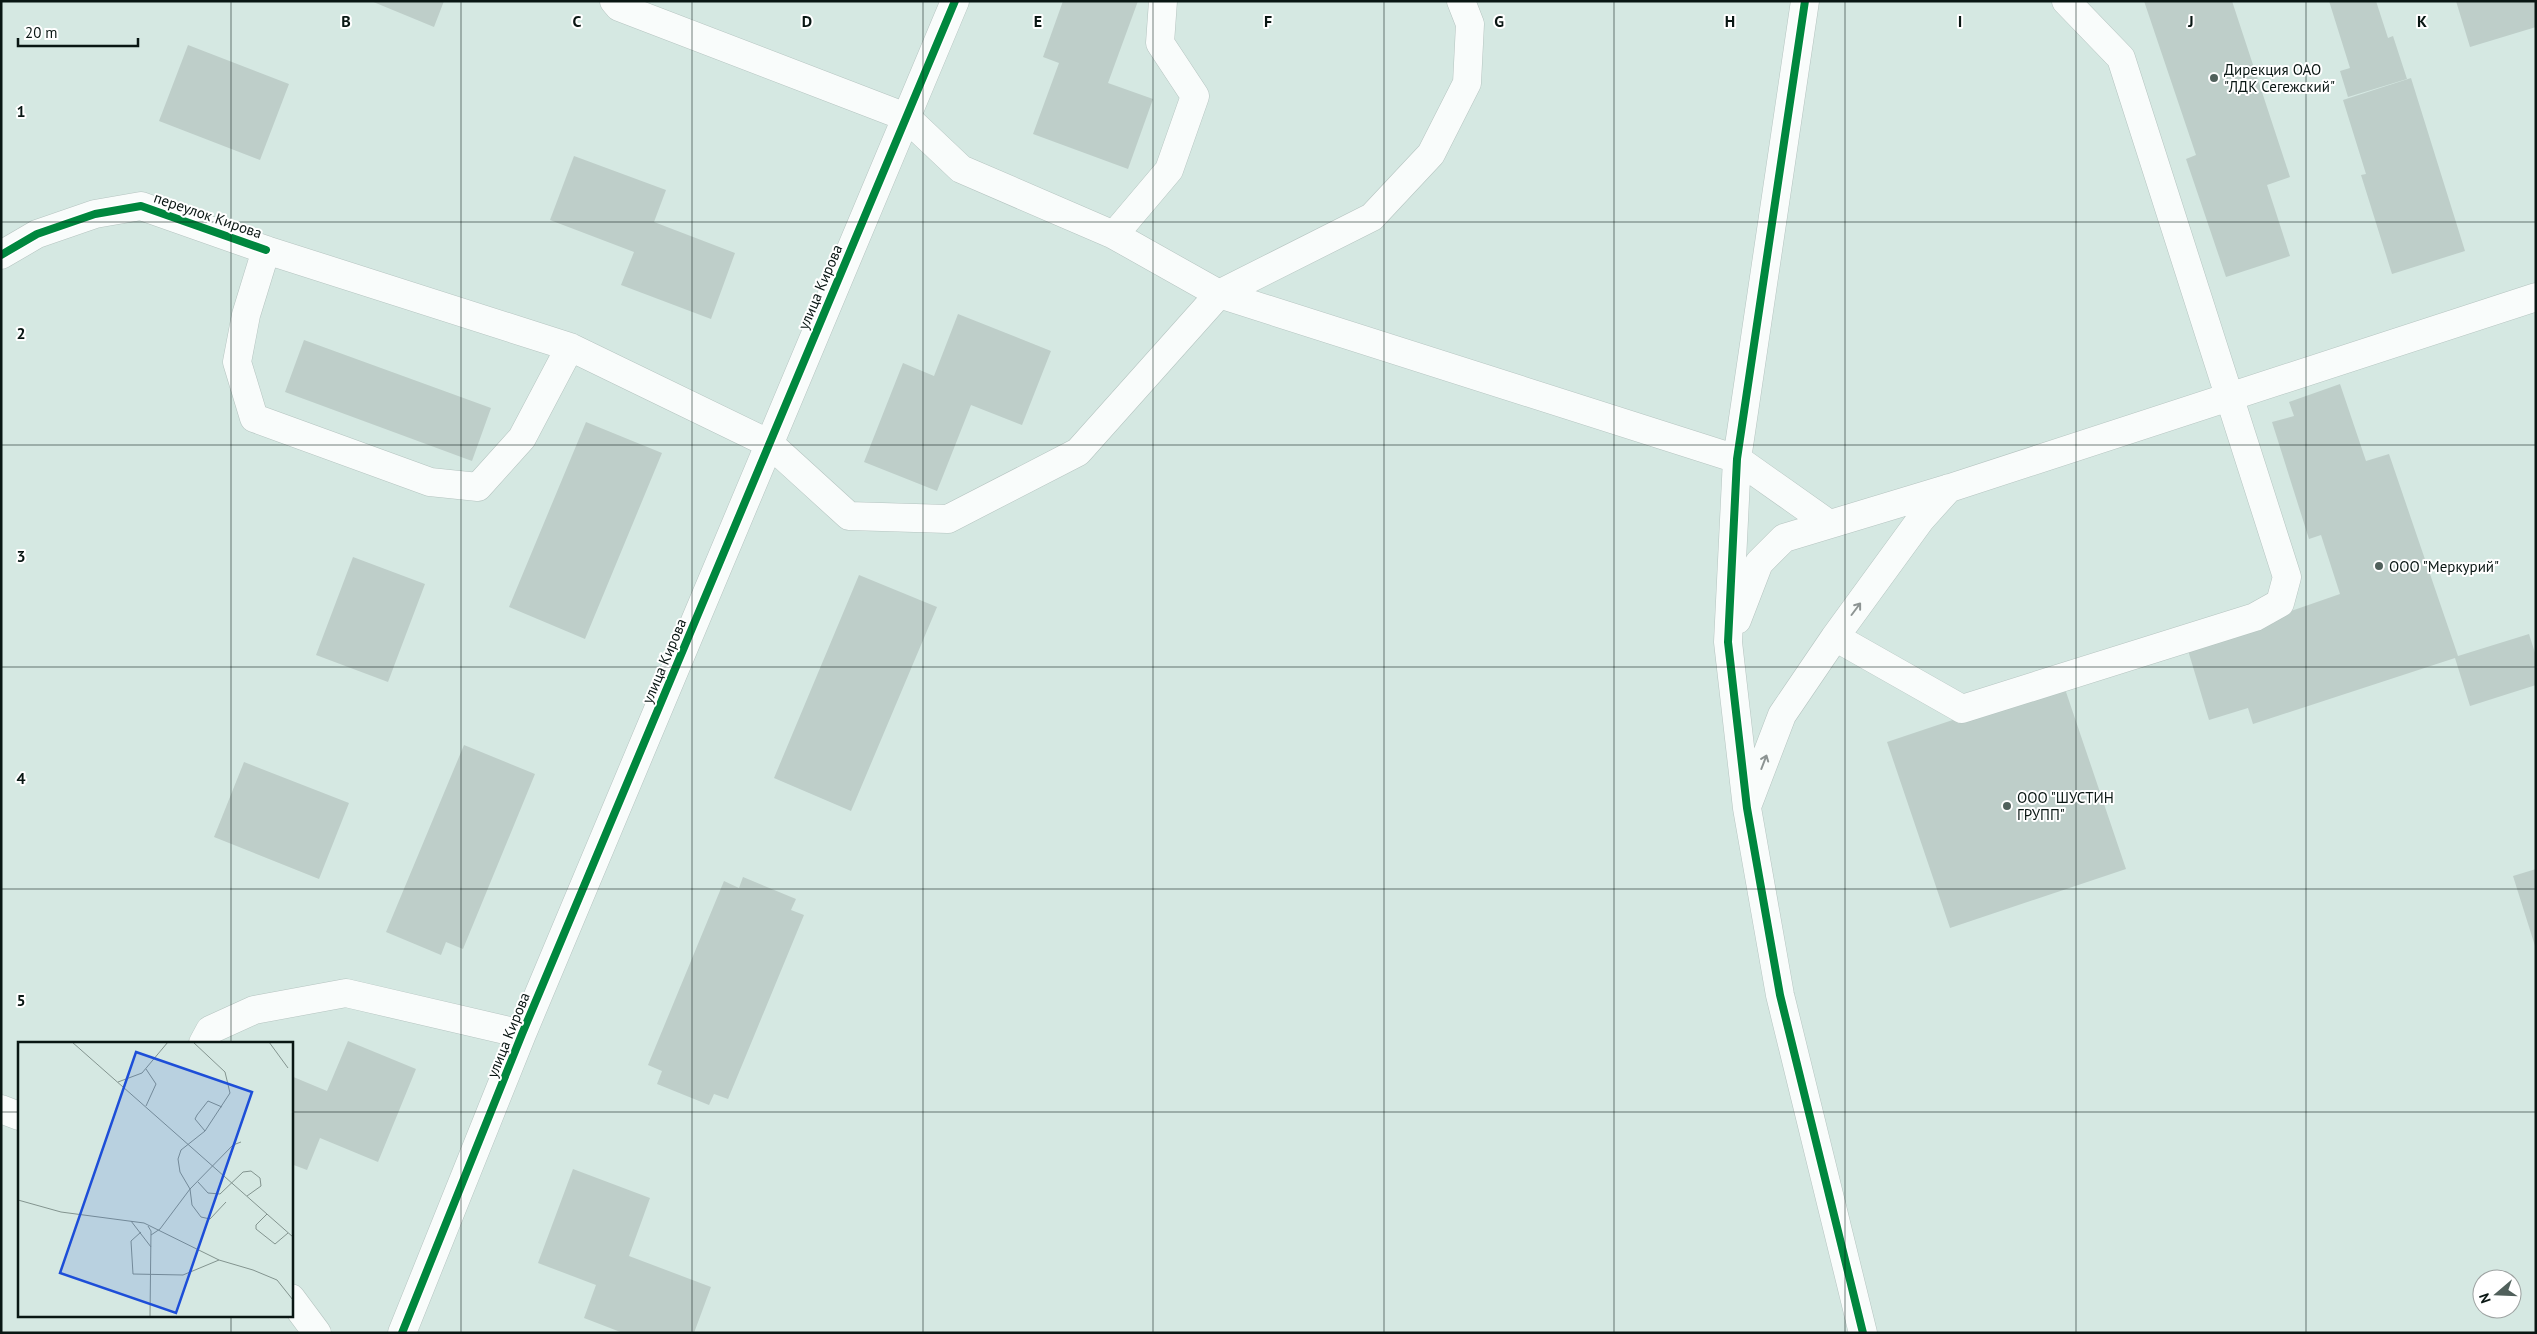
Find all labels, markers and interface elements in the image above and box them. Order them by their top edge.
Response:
text: B [341,11,351,31]
text: C [573,11,582,31]
text: D [802,11,812,31]
text: E [1034,11,1042,31]
text: F [1264,11,1272,31]
text: G [1494,11,1504,31]
text: H [1725,11,1735,31]
text: I [1958,11,1962,31]
text: J [2187,11,2194,31]
text: K [2417,11,2427,31]
scale bar [18,15,138,47]
text: 20 m [25,23,58,42]
place label: Дирекция ОАО "ЛДК Сегежский" [2224,60,2335,96]
marker: Дирекция ОАО "ЛДК Сегежский" [2208,72,2220,84]
text: 1 [16,101,26,121]
street label: переулок Кирова [151,188,265,242]
street label: улица Кирова [794,242,846,332]
text: 2 [16,323,26,343]
text: 3 [16,546,26,566]
place label: ООО "Меркурий" [2389,557,2499,576]
marker: ООО "Меркурий" [2373,560,2385,572]
one-way arrow [1851,603,1862,616]
street label: улица Кирова [638,616,690,706]
one-way arrow [1760,755,1769,770]
text: 4 [16,768,26,788]
place label: ООО "ШУСТИН ГРУПП" [2017,788,2114,824]
marker: ООО "ШУСТИН ГРУПП" [2001,800,2013,812]
street label: улица Кирова [482,989,534,1081]
text: 5 [16,990,26,1010]
inset map [18,1042,292,1316]
north arrow [2472,1269,2522,1319]
text: N [2475,1291,2495,1306]

